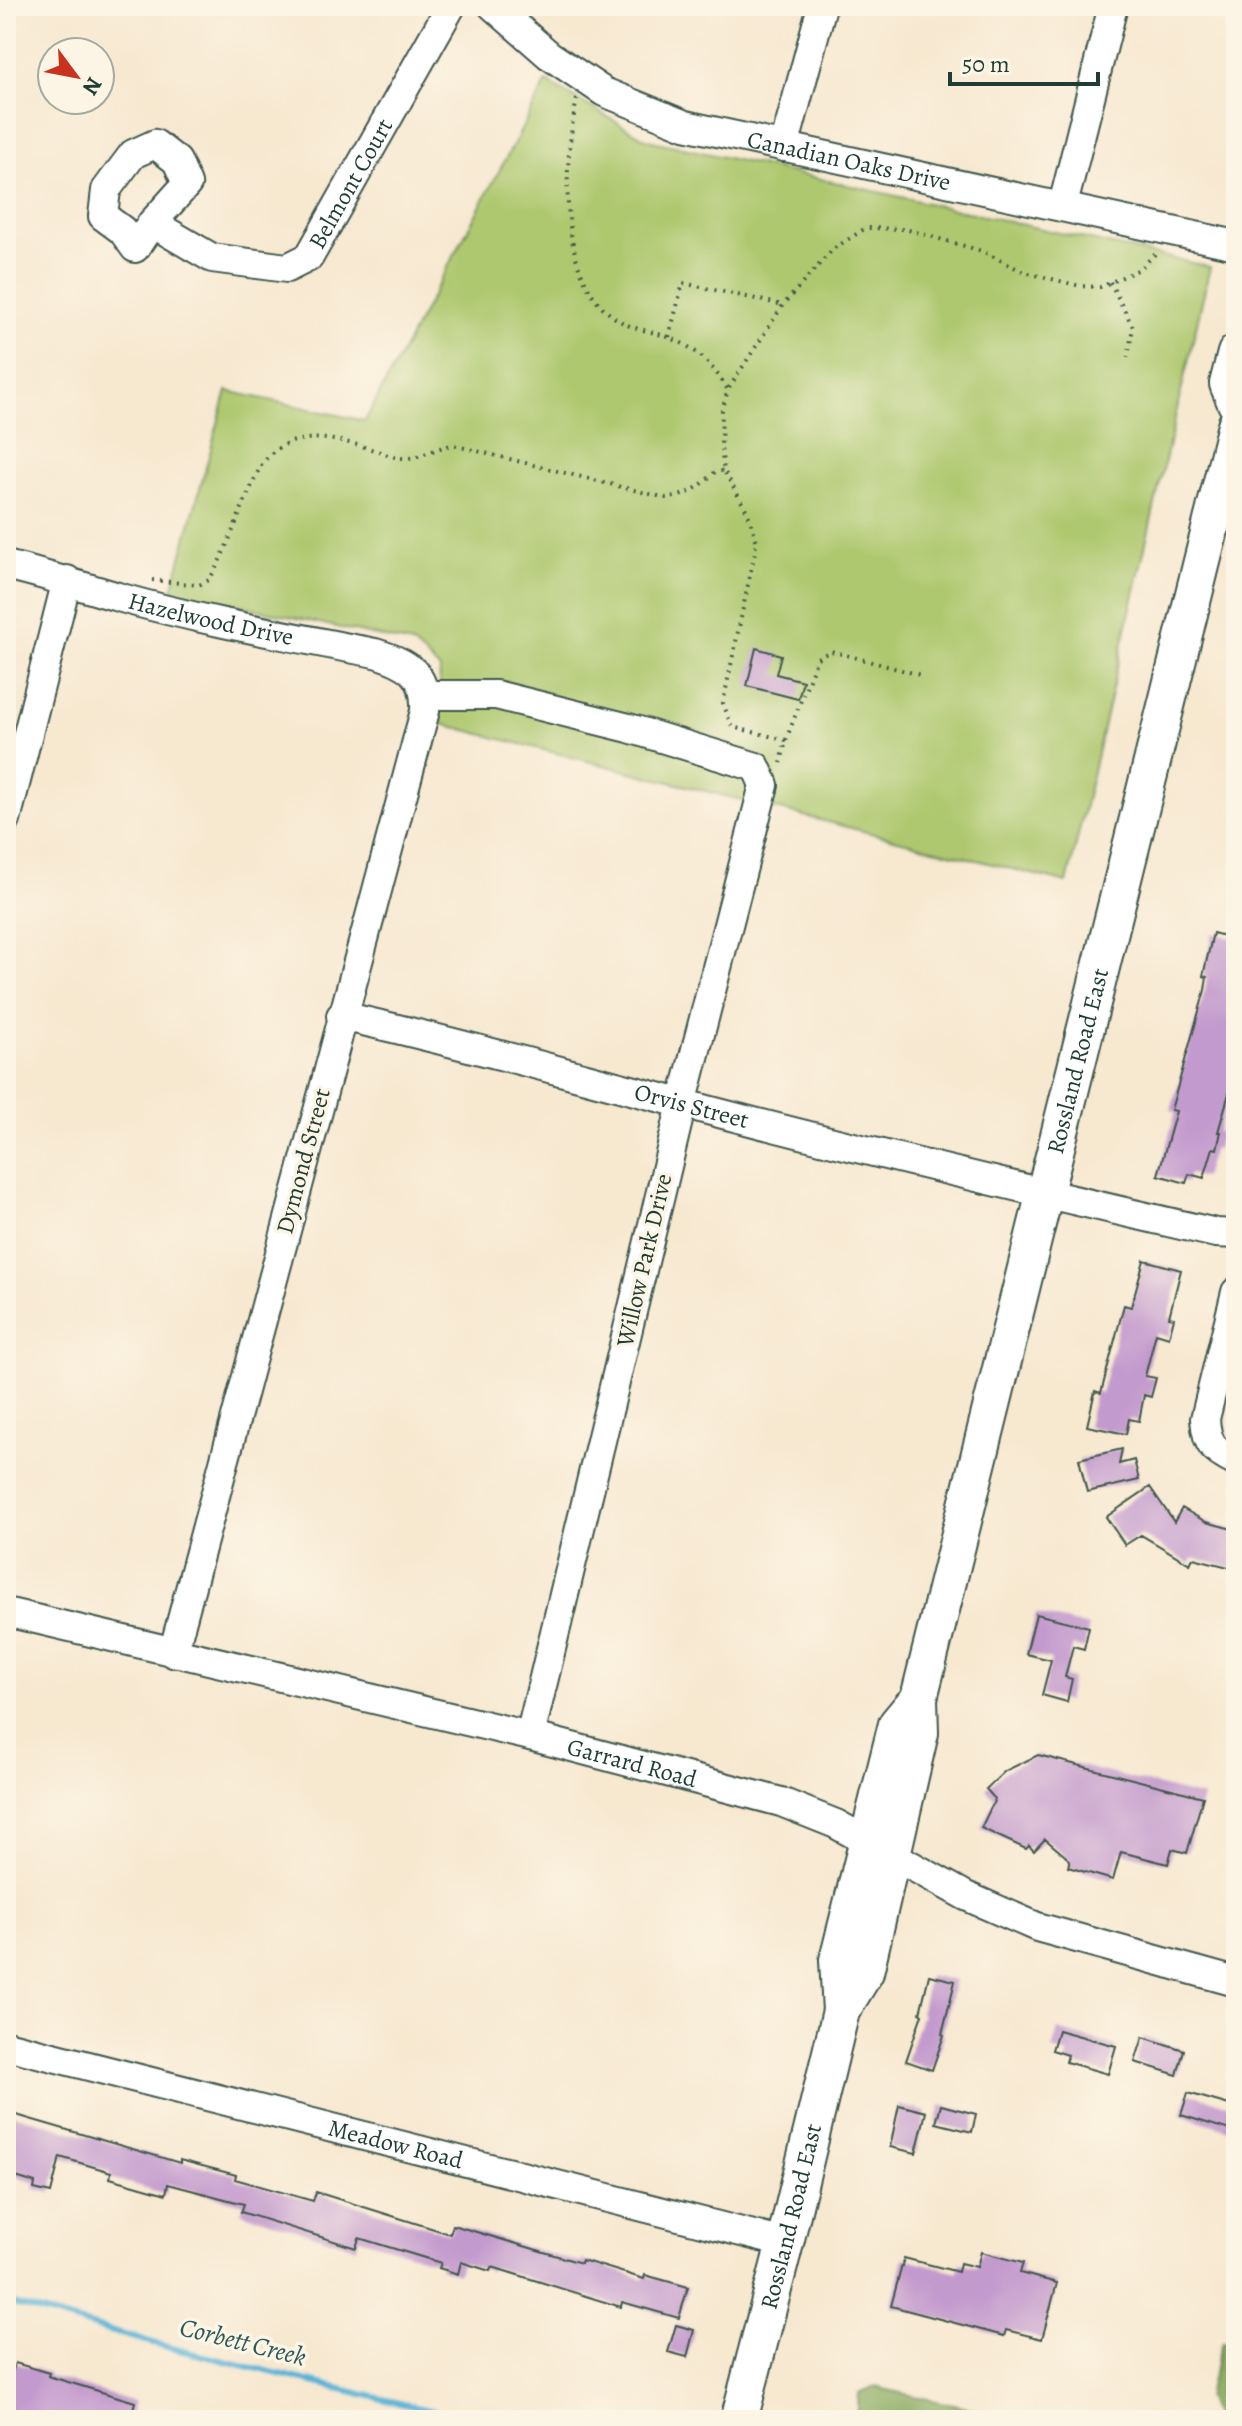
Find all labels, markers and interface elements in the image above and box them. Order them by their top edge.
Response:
north arrow [36,36,116,116]
scale bar [950,36,1098,86]
text: 50 m [962,48,1010,80]
text: N [75,71,109,101]
street label: Belmont Court [301,113,400,255]
street label: Canadian Oaks Drive [744,123,954,198]
street label: Hazelwood Drive [125,585,296,653]
street label: Rossland Road East [1039,965,1116,1157]
street label: Orvis Street [631,1076,752,1136]
street label: Dymond Street [268,1085,338,1237]
street label: Willow Park Drive [608,1170,679,1351]
street label: Garrard Road [564,1730,701,1795]
street label: Meadow Road [325,2112,467,2177]
street label: Rossland Road East [752,2120,829,2313]
water label: Corbett Creek [176,2309,310,2375]

